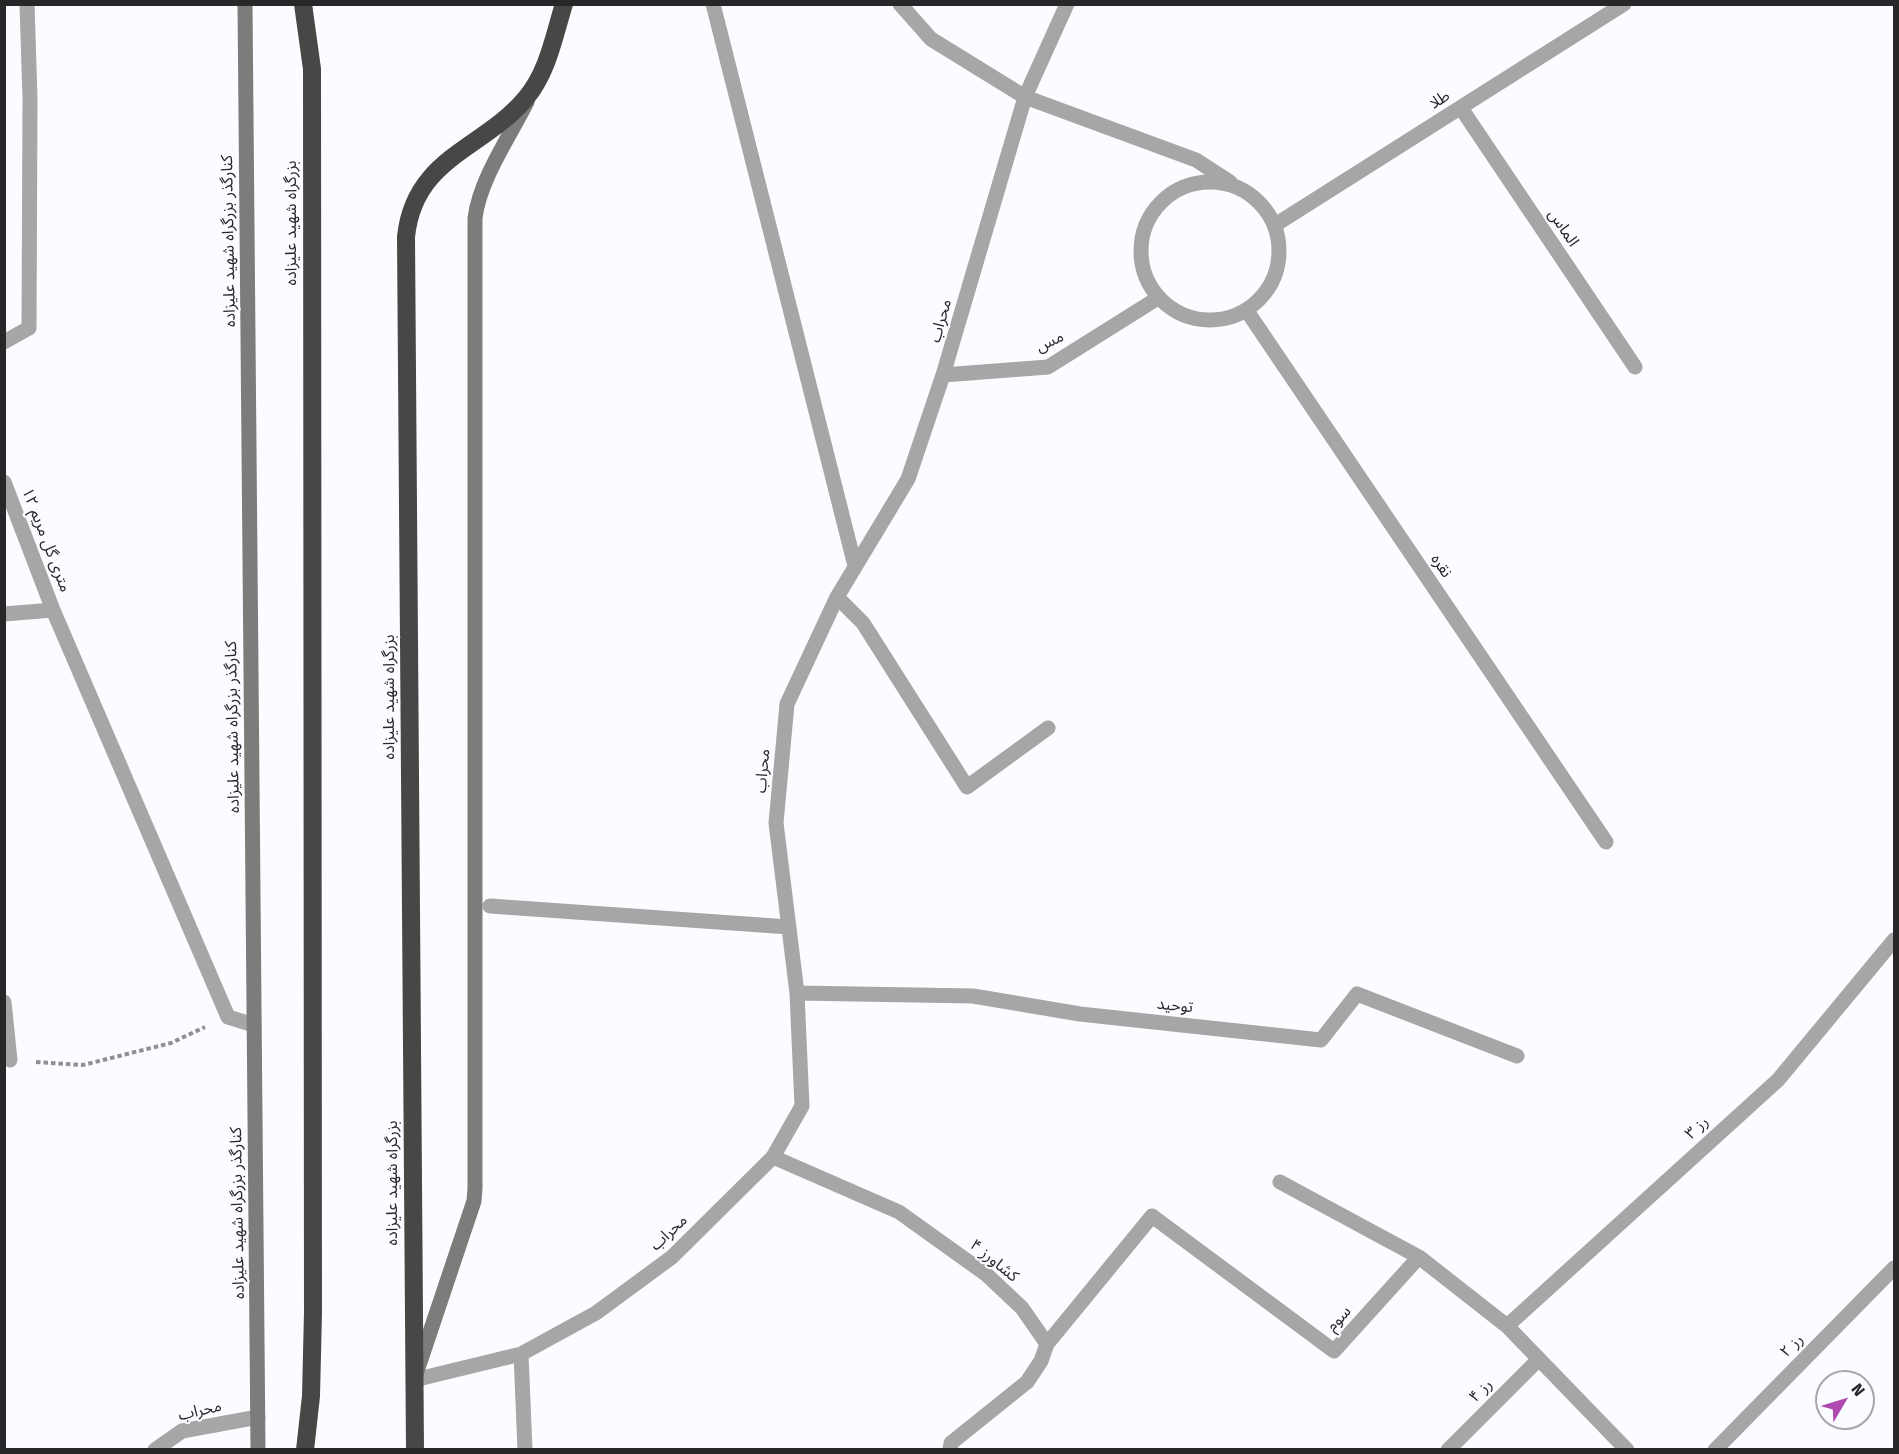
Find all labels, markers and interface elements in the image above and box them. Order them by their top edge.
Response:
street label: طلا [1426,86,1454,114]
street label: کنارگذر بزرگراه شهید علیزاده [218,155,240,327]
street label: بزرگراه شهید علیزاده [282,161,302,285]
street label: الماس [1544,206,1582,250]
street label: محراب [926,297,956,345]
street label: مس [1033,327,1067,357]
street label: ۱۲ متری گل مریم [17,485,75,595]
street label: نقره [1426,551,1456,581]
street label: بزرگراه شهید علیزاده [380,635,400,759]
street label: کنارگذر بزرگراه شهید علیزاده [222,641,244,813]
street label: محراب [752,748,774,794]
street label: توحید [1156,995,1194,1017]
street label: رز ۳ [1681,1112,1713,1144]
street label: بزرگراه شهید علیزاده [383,1121,403,1245]
street label: کنارگذر بزرگراه شهید علیزاده [227,1127,249,1299]
street label: محراب [646,1211,692,1255]
street label: کشاورز ۴ [966,1236,1022,1286]
street label: سوم [1323,1302,1355,1336]
street label: رز ۲ [1776,1330,1808,1362]
north arrow [1815,1370,1875,1430]
street label: رز ۴ [1465,1375,1497,1407]
text: N [1847,1380,1869,1400]
street label: محراب [176,1397,224,1425]

